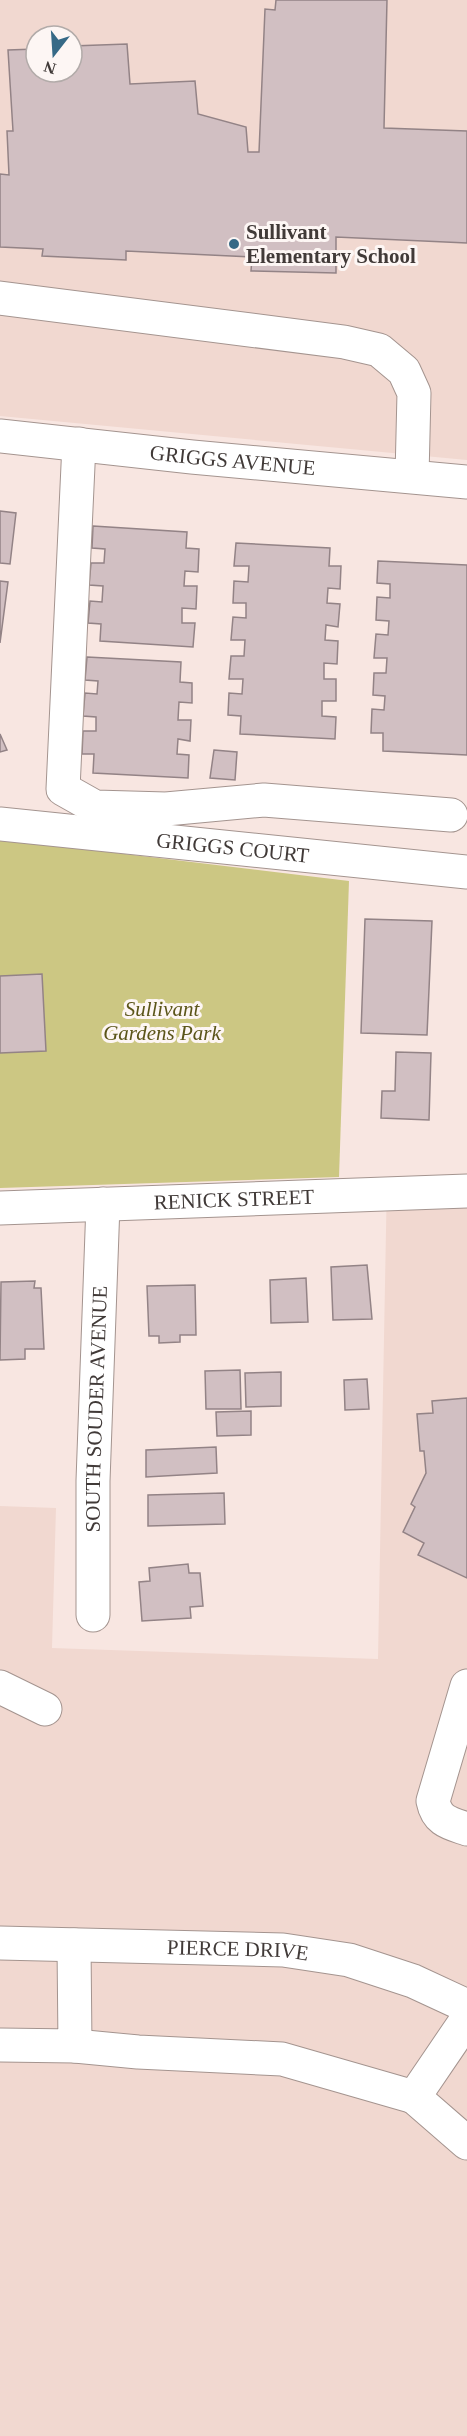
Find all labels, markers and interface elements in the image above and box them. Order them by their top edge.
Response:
north arrow [24,24,84,84]
text: N [41,58,58,78]
place label: Sullivant Elementary School [246,220,416,268]
marker: Sullivant Elementary School [227,237,241,251]
street label: GRIGGS AVENUE [149,440,316,480]
street label: GRIGGS COURT [155,828,310,868]
park label: Sullivant Gardens Park [103,997,221,1045]
street label: RENICK STREET [153,1185,315,1214]
street label: SOUTH SOUDER AVENUE [81,1285,112,1533]
street label: PIERCE DRIVE [167,1935,310,1966]

